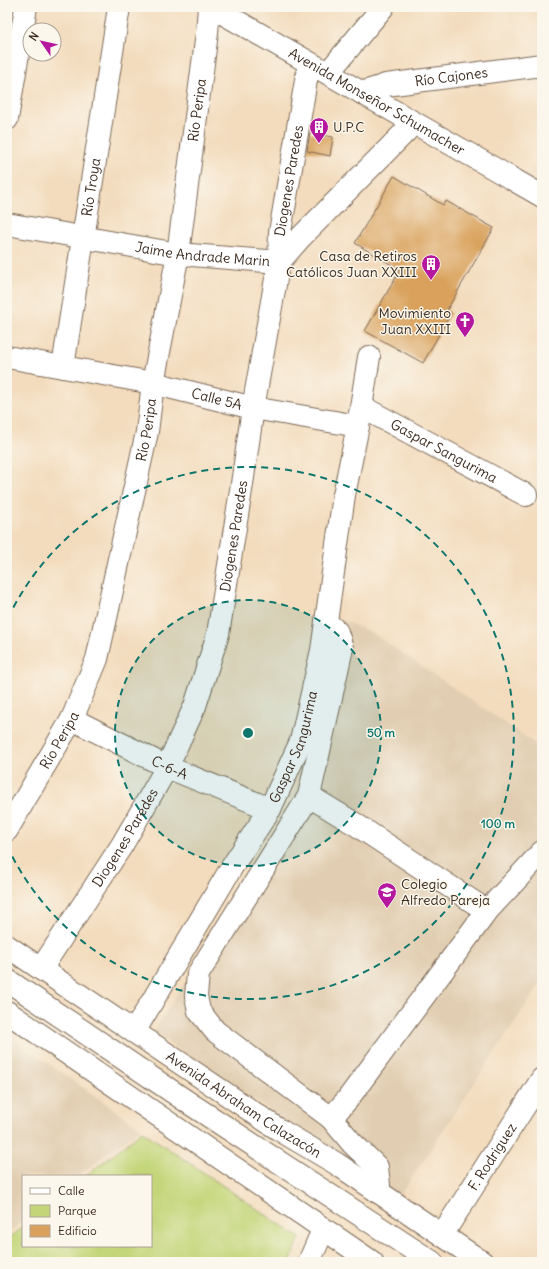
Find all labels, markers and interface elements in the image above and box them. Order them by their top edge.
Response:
north arrow [22,22,62,62]
text: N [26,29,42,43]
street label: Avenida Monseñor Schumacher [286,44,468,159]
street label: Río Cajones [414,63,489,90]
street label: Río Peripa [184,77,210,143]
building icon: U.P.C [308,116,330,144]
place label: U.P.C [333,118,364,136]
street label: Diogenes Paredes [270,124,307,238]
street label: Río Troya [78,157,104,218]
street label: Jaime Andrade Marin [134,238,271,270]
place label: Casa de Retiros Católicos Juan XXIII [286,247,417,281]
building icon: Casa de Retiros Católicos Juan XXIII [420,253,442,281]
place label: Movimiento Juan XXIII [378,304,451,338]
church icon: Movimiento Juan XXIII [454,310,476,338]
street label: Calle 5A [190,384,244,414]
street label: Río Peripa [132,397,160,463]
street label: Gaspar Sangurima [387,415,500,487]
street label: Diogenes Paredes [216,479,251,593]
street label: Gaspar Sangurima [265,689,321,806]
street label: Río Peripa [36,709,83,772]
text: 50 m [367,725,396,740]
centre of rings [241,726,255,740]
street label: C-6-A [148,752,190,783]
street label: Diogenes Paredes [88,785,162,890]
text: 100 m [481,816,515,831]
place label: Colegio Alfredo Pareja [401,875,490,909]
school or university icon: Colegio Alfredo Pareja [376,881,398,909]
street label: Avenida Abraham Calazacón [163,1047,325,1162]
street label: F. Rodriguez [464,1119,521,1194]
legend [22,1175,152,1247]
text: Calle [58,1183,85,1198]
text: Parque [58,1203,97,1218]
text: Edificio [58,1223,97,1238]

